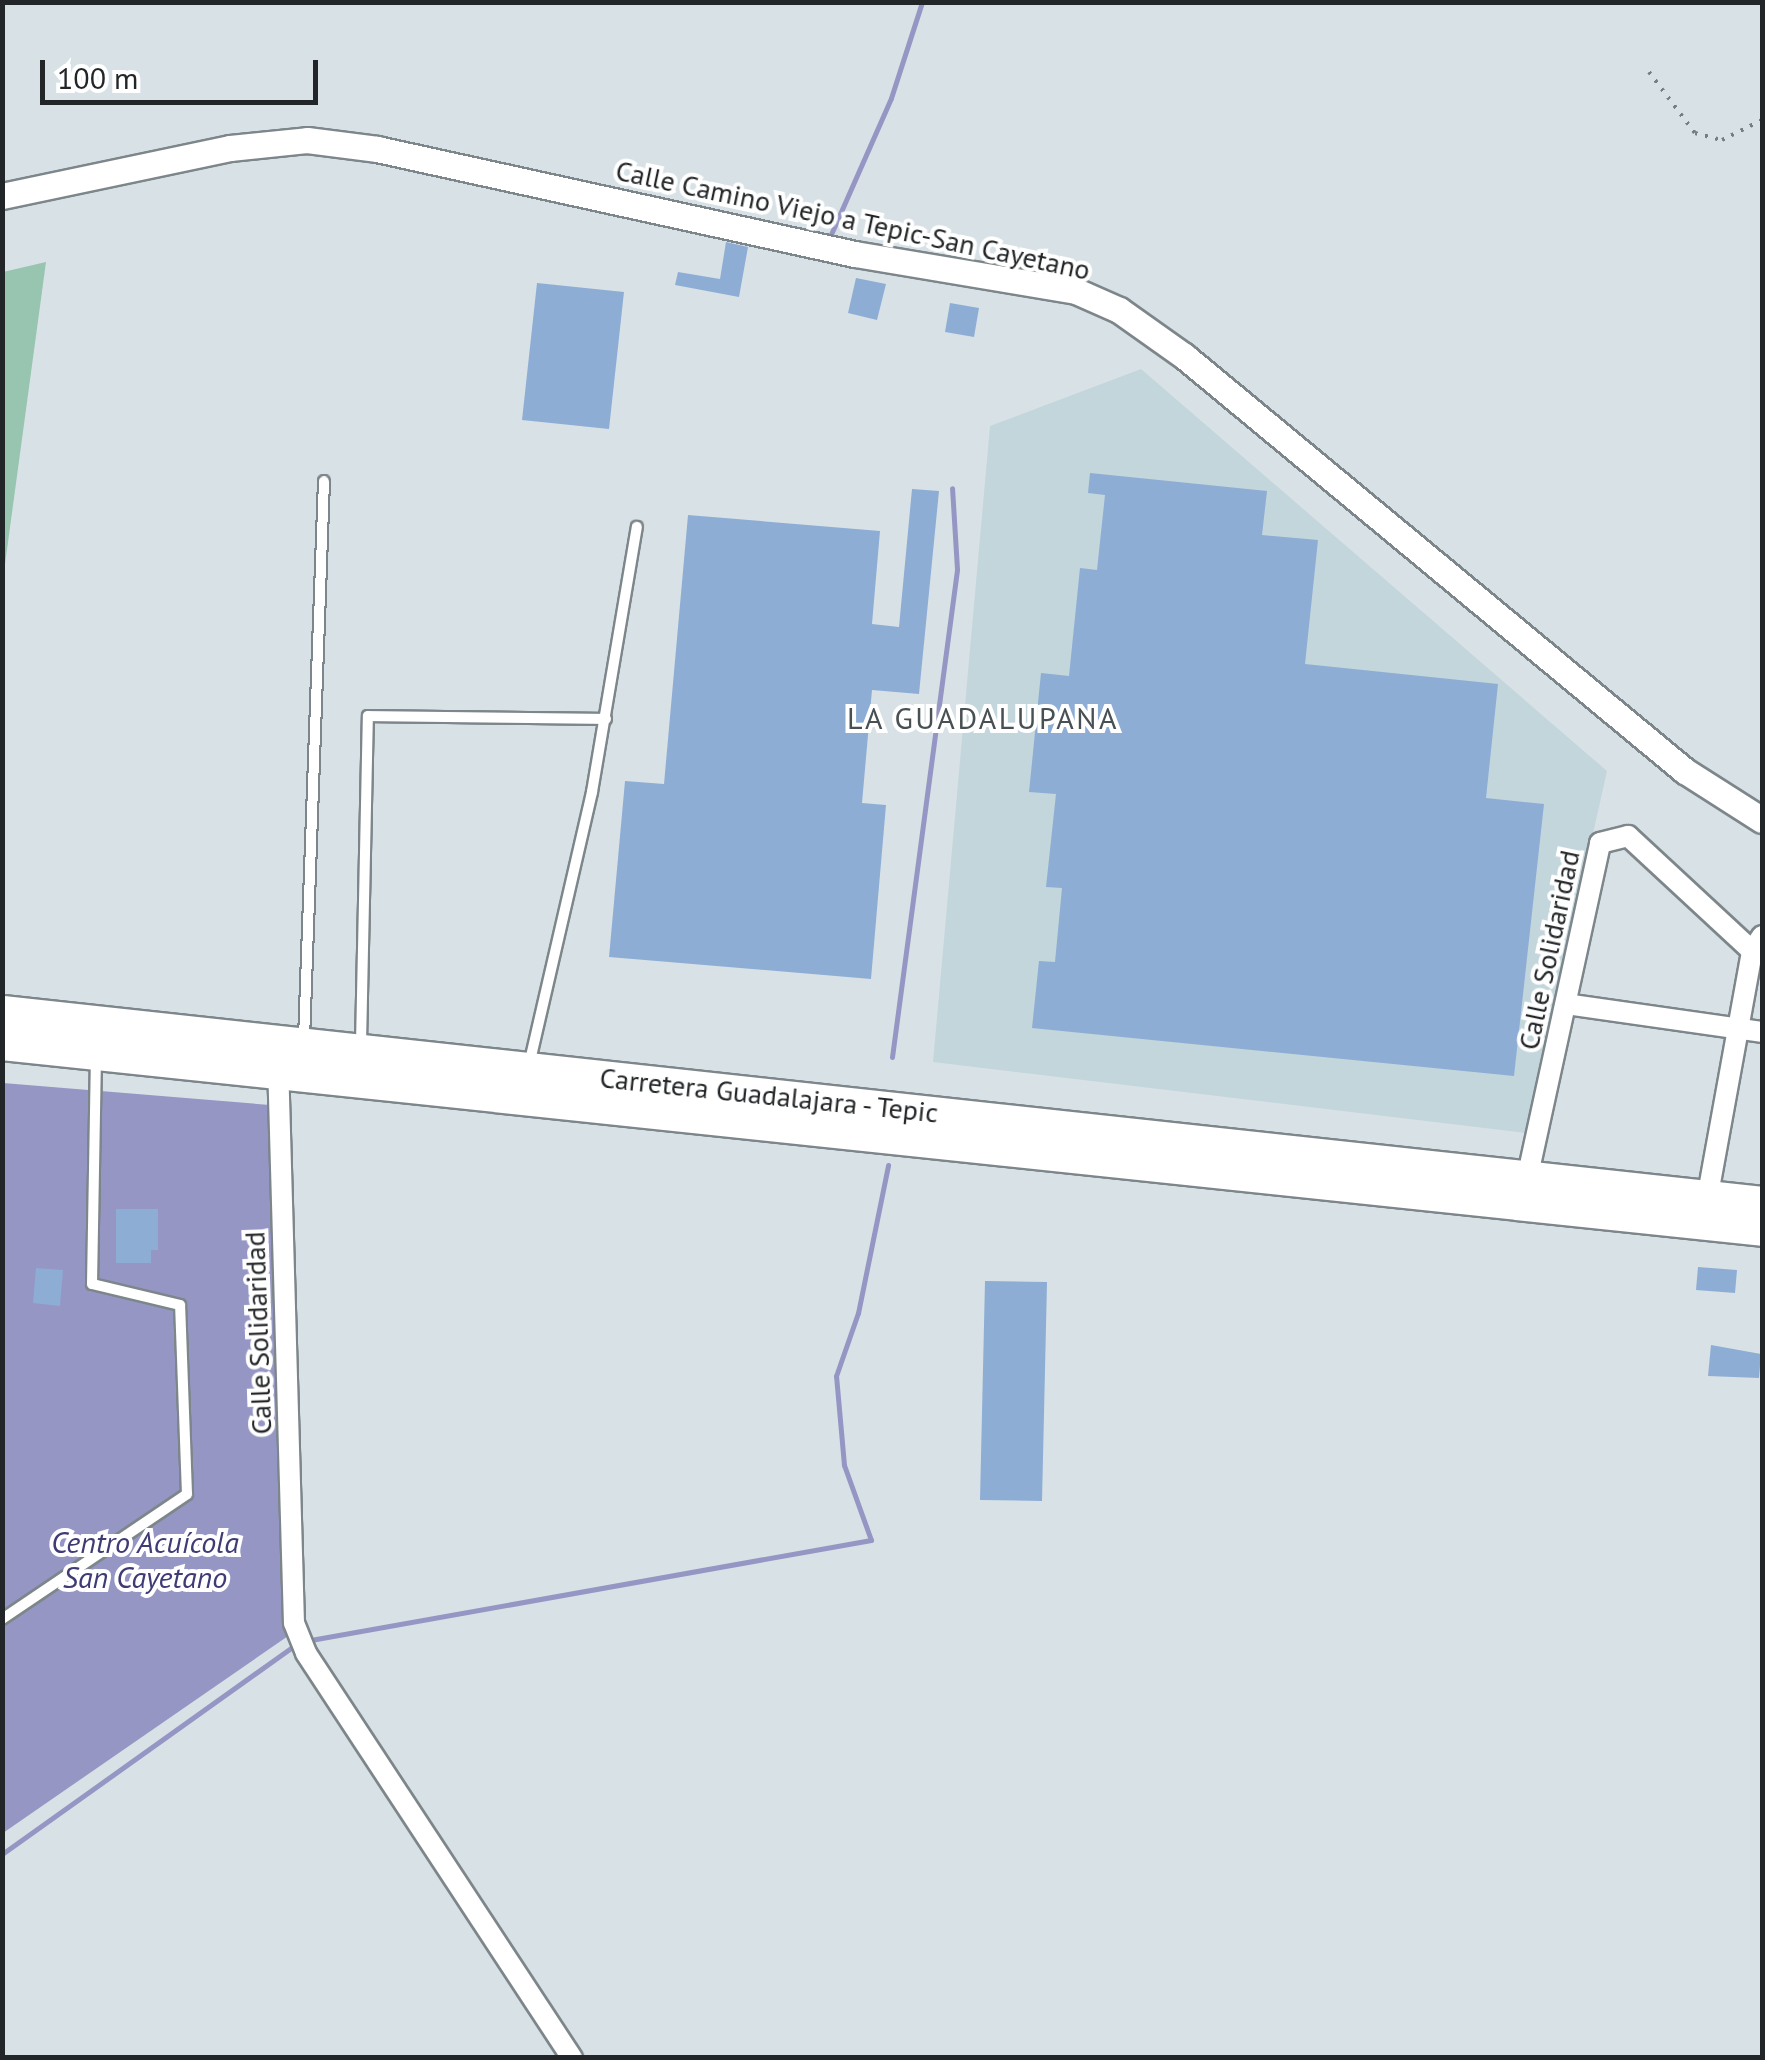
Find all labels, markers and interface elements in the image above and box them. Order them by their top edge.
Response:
scale bar [45,40,322,102]
text: 100 m [57,58,138,97]
street label: Calle Camino Viejo a Tepic-San Cayetano [612,153,1094,287]
district label: LA GUADALUPANA [846,700,1120,736]
street label: Calle Solidaridad [1511,847,1587,1053]
street label: Carretera Guadalajara - Tepic [596,1060,942,1130]
street label: Calle Solidaridad [238,1231,278,1435]
water label: Centro Acuícola San Cayetano [51,1524,239,1594]

